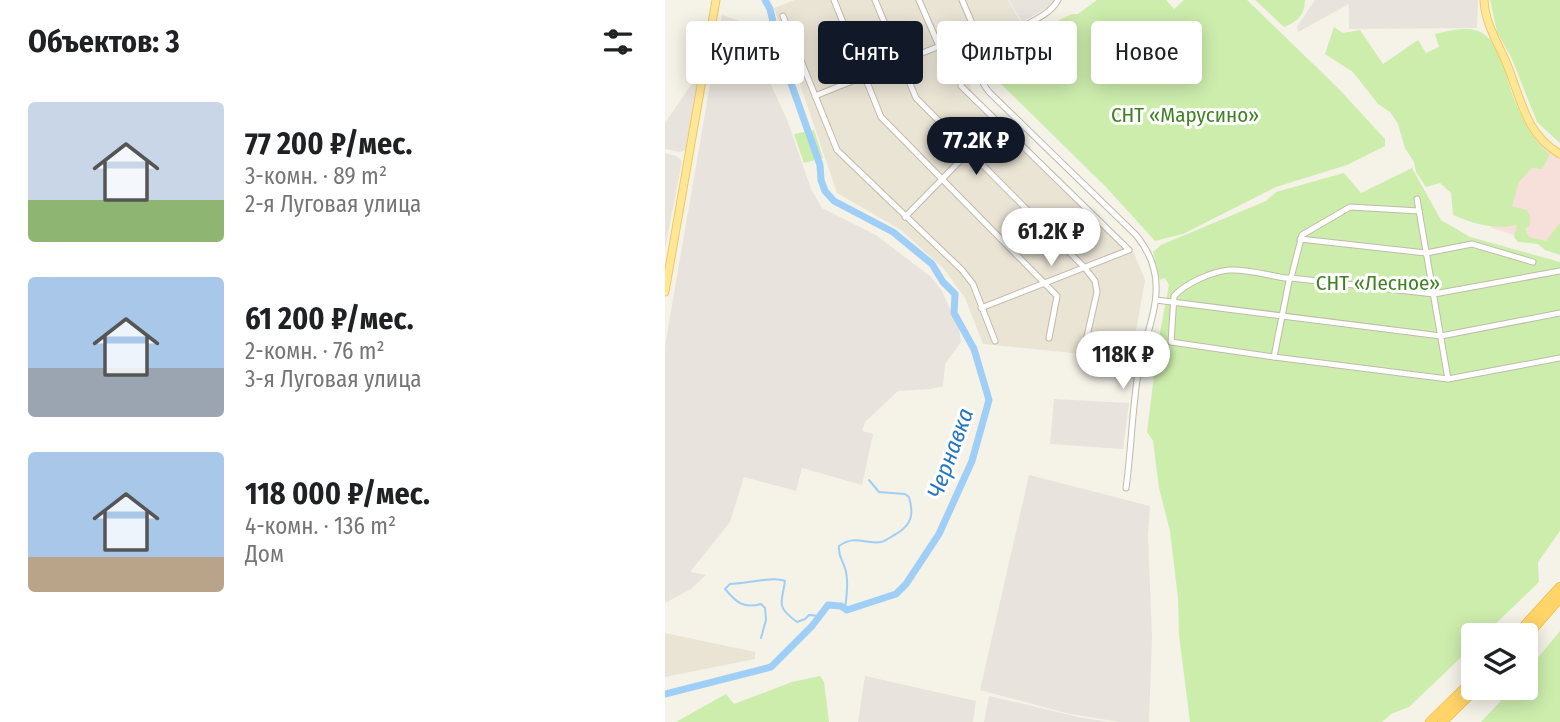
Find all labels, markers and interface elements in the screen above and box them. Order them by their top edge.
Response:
chip: Купить [686,21,804,84]
chip: Снять [818,21,923,84]
chip: Фильтры [937,21,1077,84]
chip: Новое [1091,21,1202,84]
icon: filters [599,23,637,61]
text: Объектов: 3 [28,24,180,60]
park label: СНТ «Марусино» [1111,102,1259,128]
pin: 77.2K ₽ [911,118,1041,177]
text: 77 200 ₽/мес. [245,126,412,162]
text: 77.2K ₽ [943,126,1009,154]
icon: home [84,130,168,214]
text: 3-комн. · 89 m² [245,162,387,190]
text: 2-я Луговая улица [245,190,421,218]
pin: 61.2K ₽ [986,208,1116,268]
text: 61.2K ₽ [1017,217,1085,245]
park label: СНТ «Лесное» [1316,270,1440,296]
text: 61 200 ₽/мес. [245,301,414,337]
icon: home [84,305,168,389]
pin: 118K ₽ [1066,332,1180,391]
text: 2-комн. · 76 m² [245,337,385,365]
text: 118K ₽ [1092,340,1154,368]
text: 3-я Луговая улица [245,365,422,393]
water label: Чернавка [921,404,979,502]
text: 118 000 ₽/мес. [245,476,430,512]
icon: home [84,480,168,564]
text: 4-комн. · 136 m² [245,512,396,540]
text: Дом [245,540,284,568]
map controls [1461,623,1538,700]
button: layers [1461,623,1538,700]

